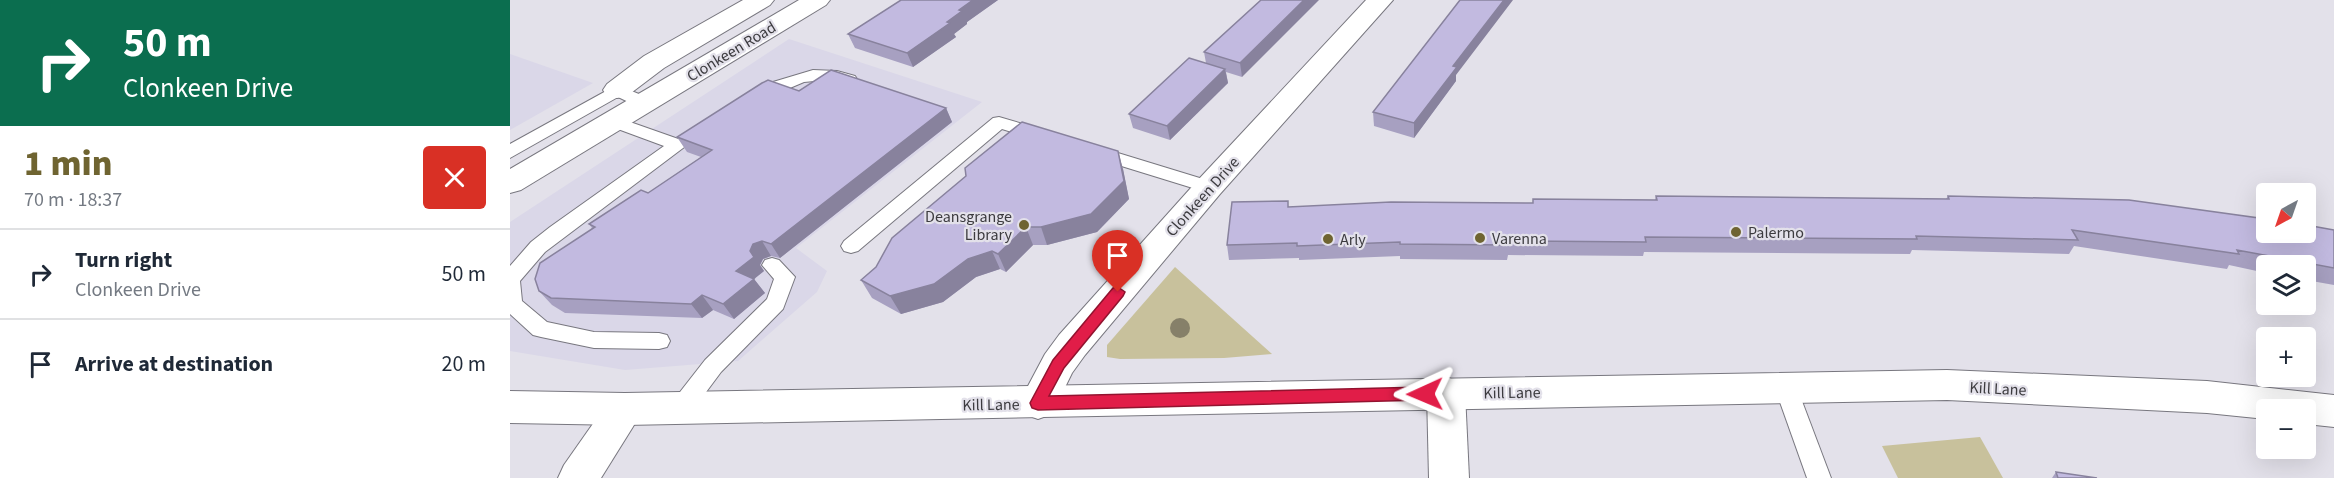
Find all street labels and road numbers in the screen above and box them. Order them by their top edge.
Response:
street label: Clonkeen Road [683,17,780,87]
street label: Clonkeen Drive [1161,152,1245,241]
street label: Kill Lane [1969,377,2027,401]
street label: Kill Lane [1483,382,1541,404]
street label: Kill Lane [962,394,1020,416]

